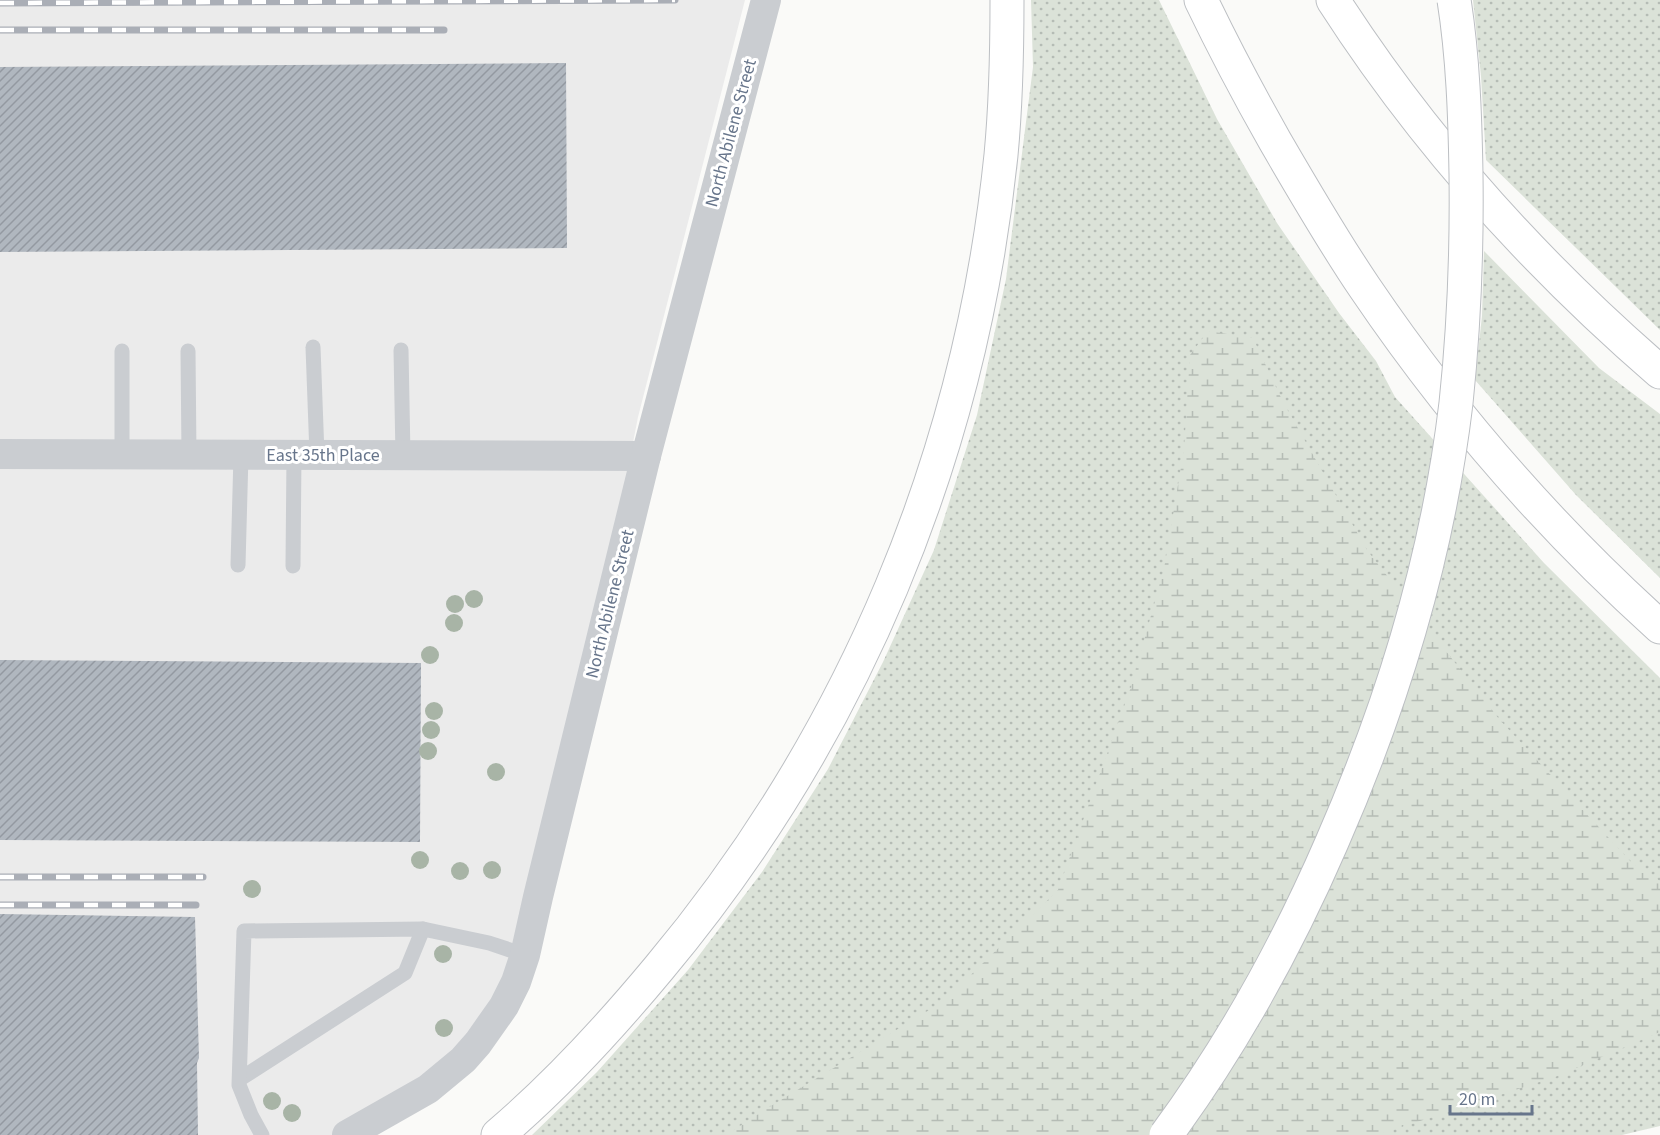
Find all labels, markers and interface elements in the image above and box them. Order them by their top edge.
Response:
street label: North Abilene Street [699,56,763,210]
street label: East 35th Place [266,443,380,468]
street label: North Abilene Street [579,527,641,681]
scale bar [1450,1078,1532,1116]
text: 20 m [1459,1087,1495,1112]

